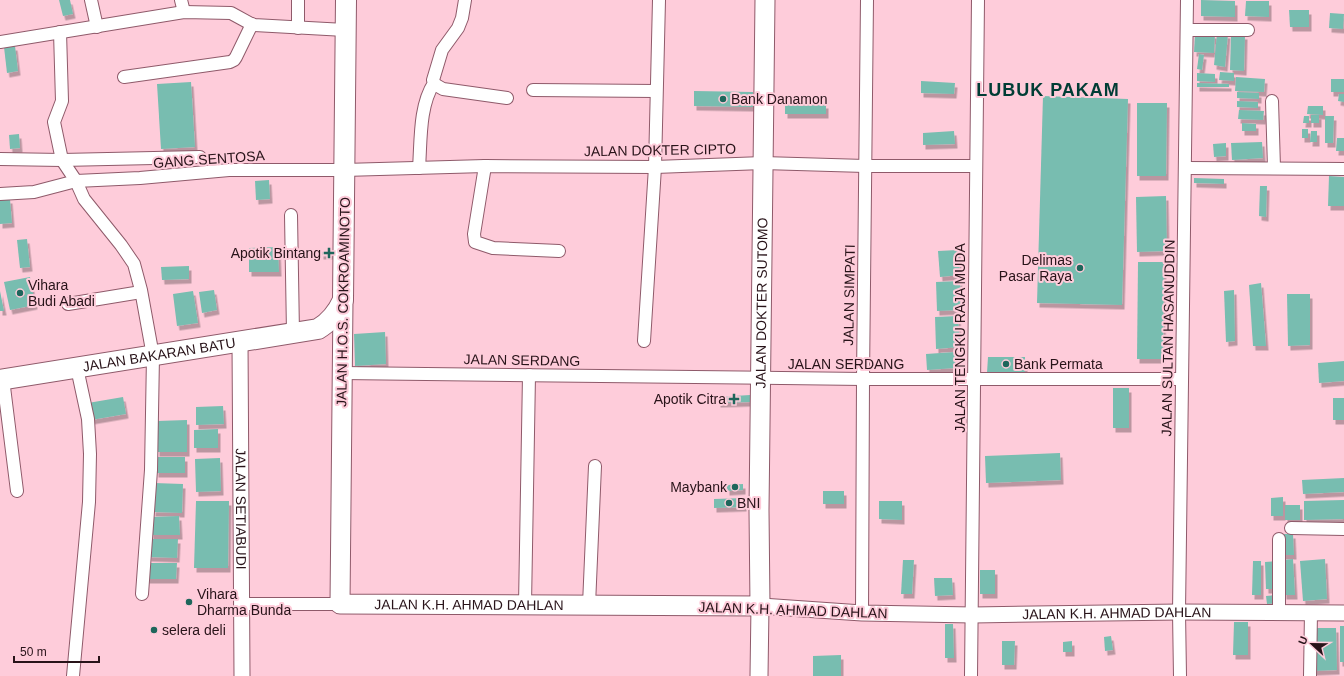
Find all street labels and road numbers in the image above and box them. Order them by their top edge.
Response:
street label: JALAN DOKTER CIPTO [584,141,736,159]
street label: GANG SENTOSA [153,147,266,171]
street label: JALAN H.O.S. COKROAMINOTO [333,197,353,407]
street label: JALAN DOKTER SUTOMO [752,217,770,389]
street label: JALAN SULTAN HASANUDDIN [1158,239,1178,437]
street label: JALAN TENGKU RAJA MUDA [952,243,968,433]
street label: JALAN SIMPATI [840,244,858,346]
street label: JALAN BAKARAN BATU [81,334,237,375]
street label: JALAN SERDANG [464,351,580,369]
street label: JALAN SERDANG [788,356,904,372]
street label: JALAN SETIABUDI [233,448,249,570]
street label: JALAN K.H. AHMAD DAHLAN [374,596,564,613]
street label: JALAN K.H. AHMAD DAHLAN [698,599,888,621]
street label: JALAN K.H. AHMAD DAHLAN [1022,604,1211,622]

